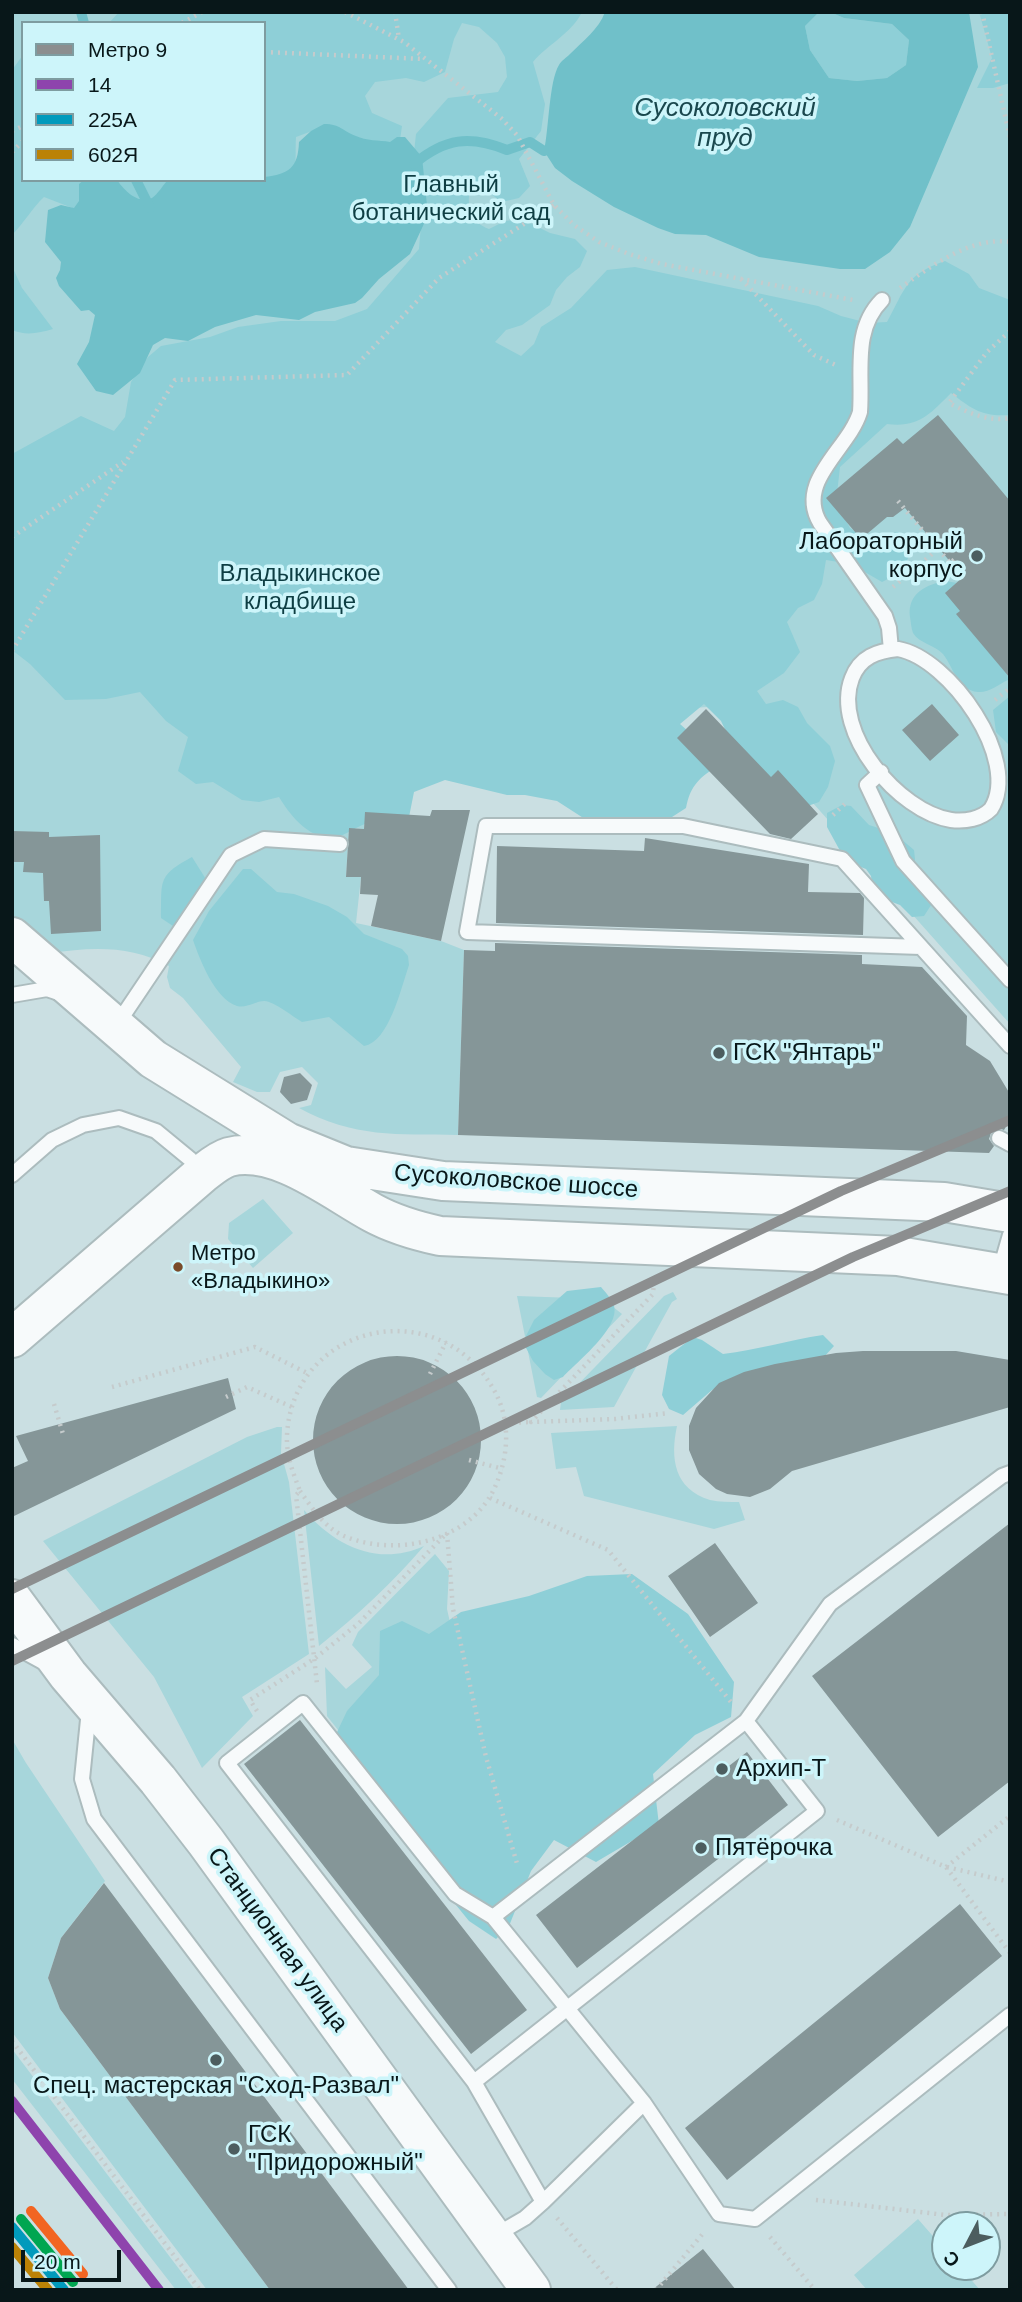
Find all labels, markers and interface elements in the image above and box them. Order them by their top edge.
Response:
legend [21,21,266,182]
text: Метро 9 [88,38,167,61]
text: 14 [88,73,111,96]
water label: Сусоколовский пруд [634,93,816,154]
text: 225А [88,108,137,131]
text: 602Я [88,143,138,166]
park label: Главный ботанический сад [352,171,550,227]
place label: Лабораторный корпус [799,528,963,584]
marker: Лабораторный корпус [969,548,985,564]
park label: Владыкинское кладбище [219,560,381,616]
place label: ГСК "Янтарь" [733,1039,880,1067]
marker: ГСК "Янтарь" [711,1045,727,1061]
street label: Сусоколовское шоссе [393,1159,639,1205]
place label: Метро «Владыкино» [191,1241,330,1292]
marker: Метро «Владыкино» [171,1260,185,1274]
place label: Архип-Т [736,1755,826,1783]
marker: Архип-Т [714,1761,730,1777]
place label: Пятёрочка [715,1834,833,1862]
marker: Пятёрочка [693,1840,709,1856]
street label: Станционная улица [201,1842,353,2038]
marker: Спец. мастерская "Сход-Развал" [208,2052,224,2068]
place label: Спец. мастерская "Сход-Развал" [33,2072,399,2100]
place label: ГСК "Придорожный" [248,2121,423,2177]
marker: ГСК "Придорожный" [226,2141,242,2157]
north arrow [931,2211,1001,2281]
scale bar [24,2236,124,2280]
text: С [939,2247,964,2271]
text: 20 m [34,2250,81,2273]

